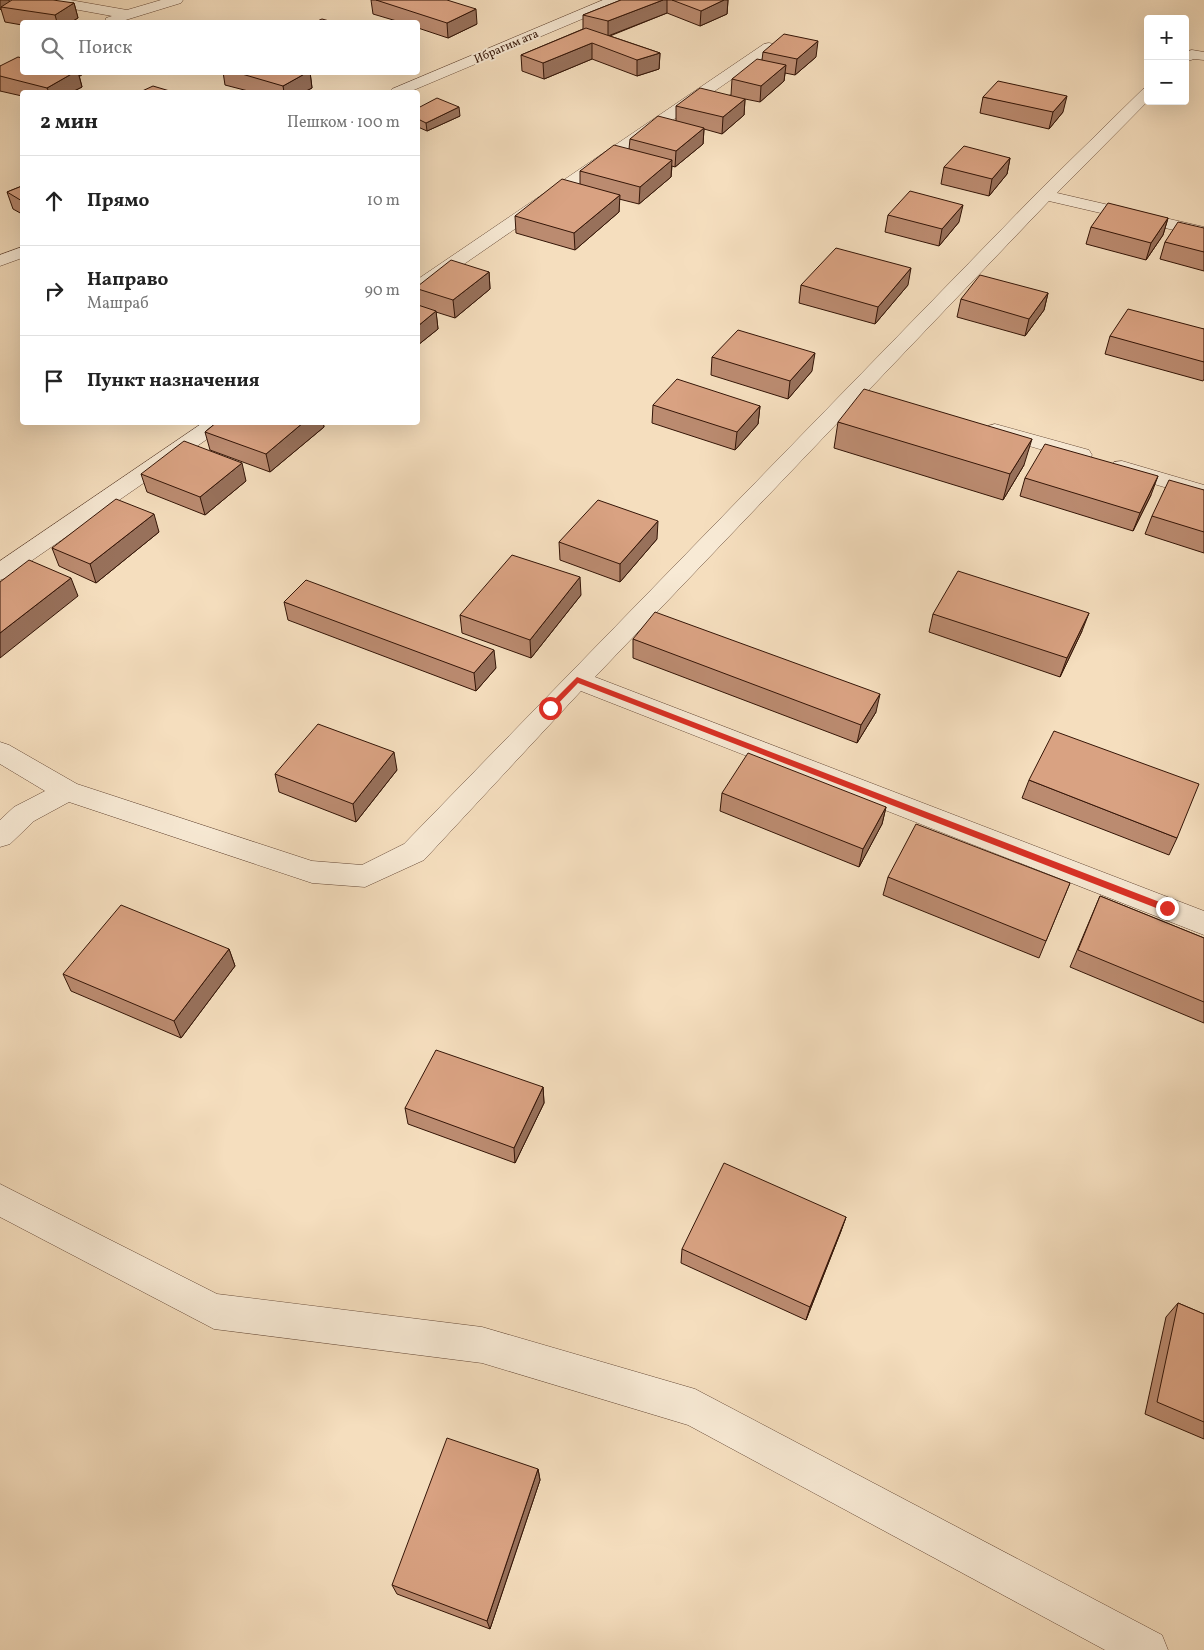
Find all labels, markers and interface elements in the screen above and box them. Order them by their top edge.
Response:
map controls [1144,15,1189,105]
button: + [1144,15,1189,60]
search box [20,20,420,75]
street label: Ибрагим ата [472,26,541,68]
icon: search [38,34,66,62]
text: Поиск [78,35,132,61]
button: − [1144,60,1189,105]
text: 2 мин [40,108,98,137]
text: Пешком · 100 m [287,112,400,134]
icon: ahead [40,187,68,215]
text: Прямо [87,188,149,214]
text: 10 m [367,190,400,212]
text: Направо [87,267,169,293]
icon: right [40,277,68,305]
text: 90 m [364,280,400,302]
text: Машраб [87,293,149,315]
icon: arrive [40,367,68,395]
text: Пункт назначения [87,368,260,394]
route start [539,697,562,720]
route end [1156,897,1179,920]

